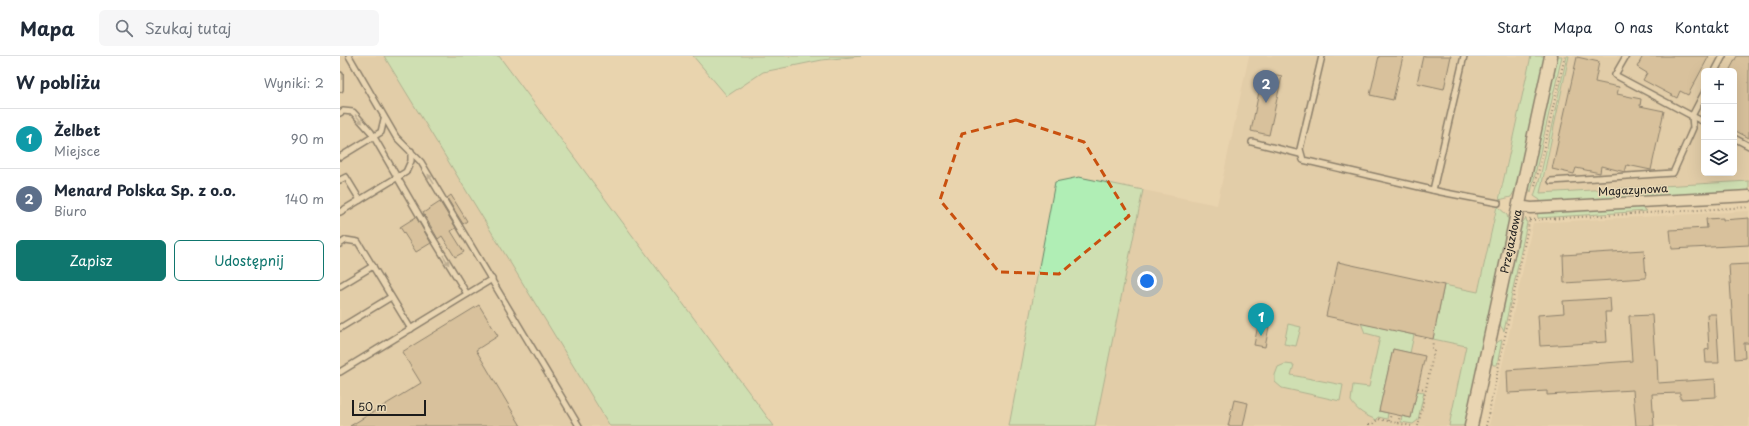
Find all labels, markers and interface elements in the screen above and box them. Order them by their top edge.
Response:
search box [99,10,379,46]
text: Mapa [20,14,75,42]
text: Szukaj tutaj [145,16,231,39]
icon: search [113,17,135,39]
text: Start [1497,17,1532,38]
text: Mapa [1554,17,1592,38]
text: O nas [1614,17,1653,38]
text: Kontakt [1675,17,1729,38]
map controls [1701,68,1737,176]
button: + [1701,68,1737,104]
text: W pobliżu [16,69,101,95]
pin: 2 [1253,70,1279,103]
text: Wyniki: 2 [264,73,324,92]
button: − [1701,104,1737,140]
one-way arrow [355,114,364,124]
text: Żelbet [54,118,100,141]
text: 1 [26,129,32,148]
text: 90 m [291,129,324,148]
button: layers [1701,140,1737,176]
text: Miejsce [54,141,100,160]
one-way arrow [427,173,434,185]
text: Menard Polska Sp. z o.o. [54,178,236,201]
street label: Magazynowa [1598,179,1668,200]
text: 2 [24,189,34,208]
text: 140 m [285,189,324,208]
text: Biuro [54,201,87,220]
street label: Przejazdowa [1495,207,1526,275]
button: Zapisz [16,240,166,281]
button: Udostępnij [174,240,324,281]
one-way arrow [442,255,450,265]
your location [1137,271,1157,291]
pin: 1 [1248,303,1274,336]
scale bar [352,398,426,417]
text: 50 m [358,398,387,415]

